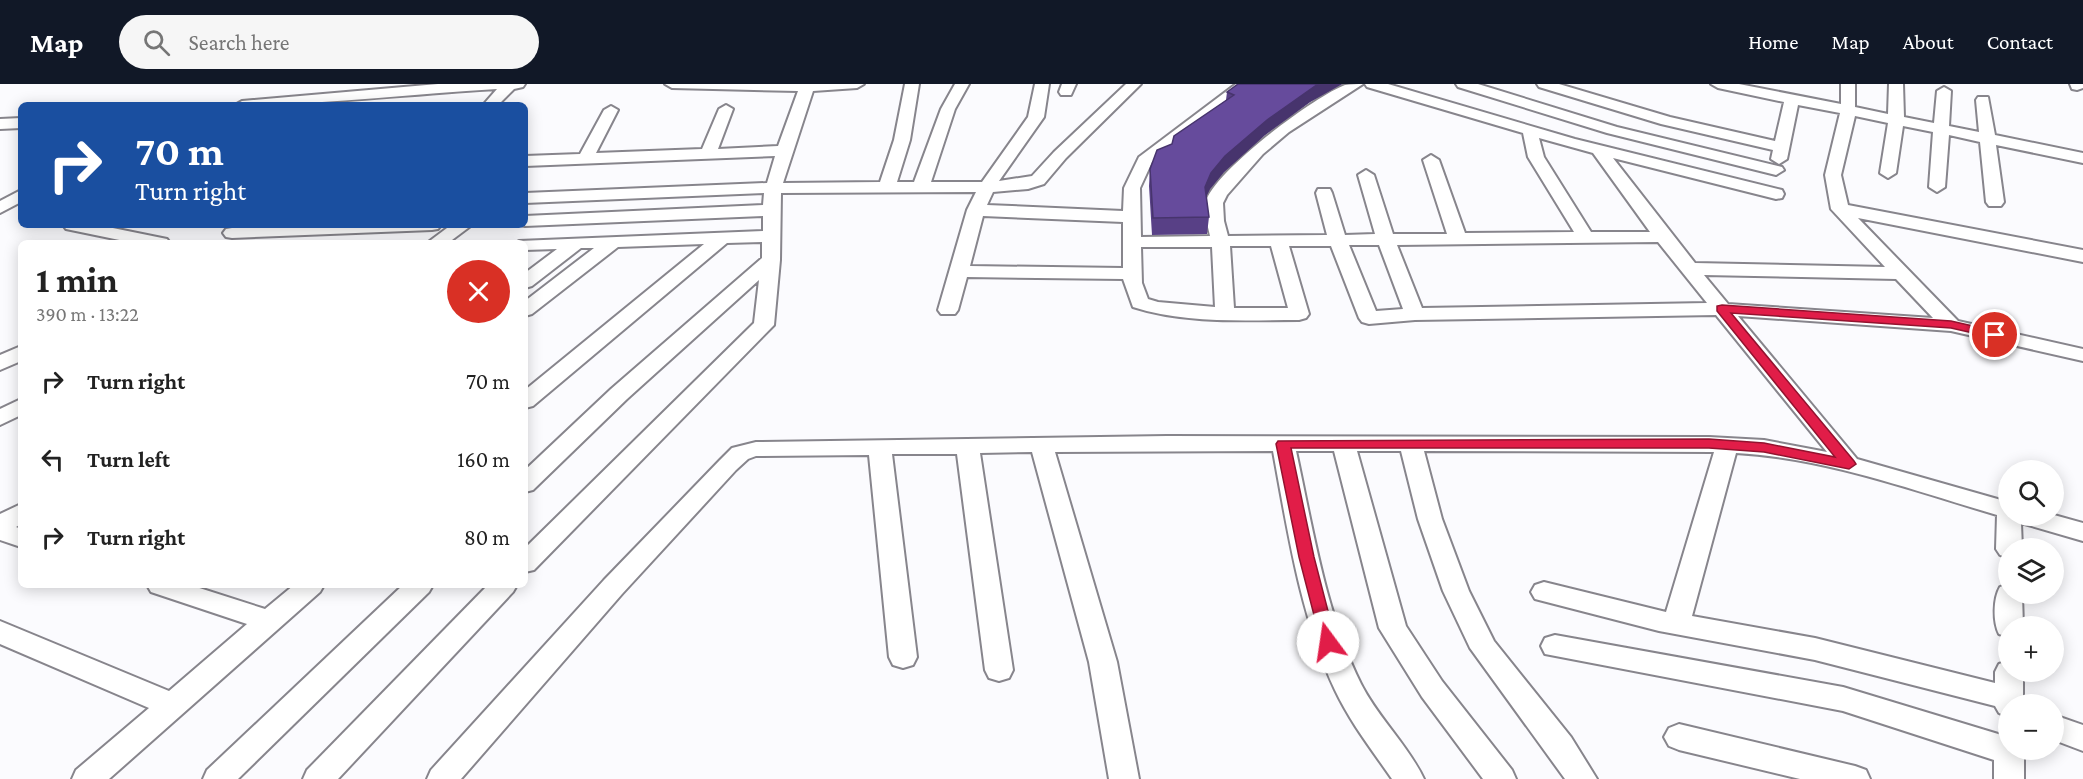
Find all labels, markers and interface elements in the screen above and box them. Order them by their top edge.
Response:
search box [119,15,539,69]
icon: search [140,26,173,59]
text: Map [30,27,83,58]
text: Search here [188,30,289,55]
text: Home [1748,30,1798,54]
text: Map [1831,30,1870,54]
text: About [1903,30,1954,54]
text: Contact [1987,30,2053,54]
icon: right [36,126,114,204]
text: 70 m [135,127,224,174]
text: Turn right [135,176,246,206]
text: 1 min [36,260,118,300]
button: close [447,260,510,323]
text: 390 m · 13:22 [36,303,139,325]
pin [1969,309,2020,360]
icon: arrive [1978,318,2011,351]
icon: right [36,365,69,398]
text: Turn right [87,369,185,394]
text: 70 m [466,369,510,394]
icon: left [36,443,69,476]
text: Turn left [87,447,170,472]
text: 160 m [457,447,510,472]
map controls [1998,460,2064,760]
button: search [1998,460,2064,526]
icon: right [36,521,69,554]
text: Turn right [87,525,185,550]
text: 80 m [464,525,510,550]
button: layers [1998,538,2064,604]
position arrow [1296,610,1360,674]
button: + [1998,616,2064,682]
button: − [1998,694,2064,760]

